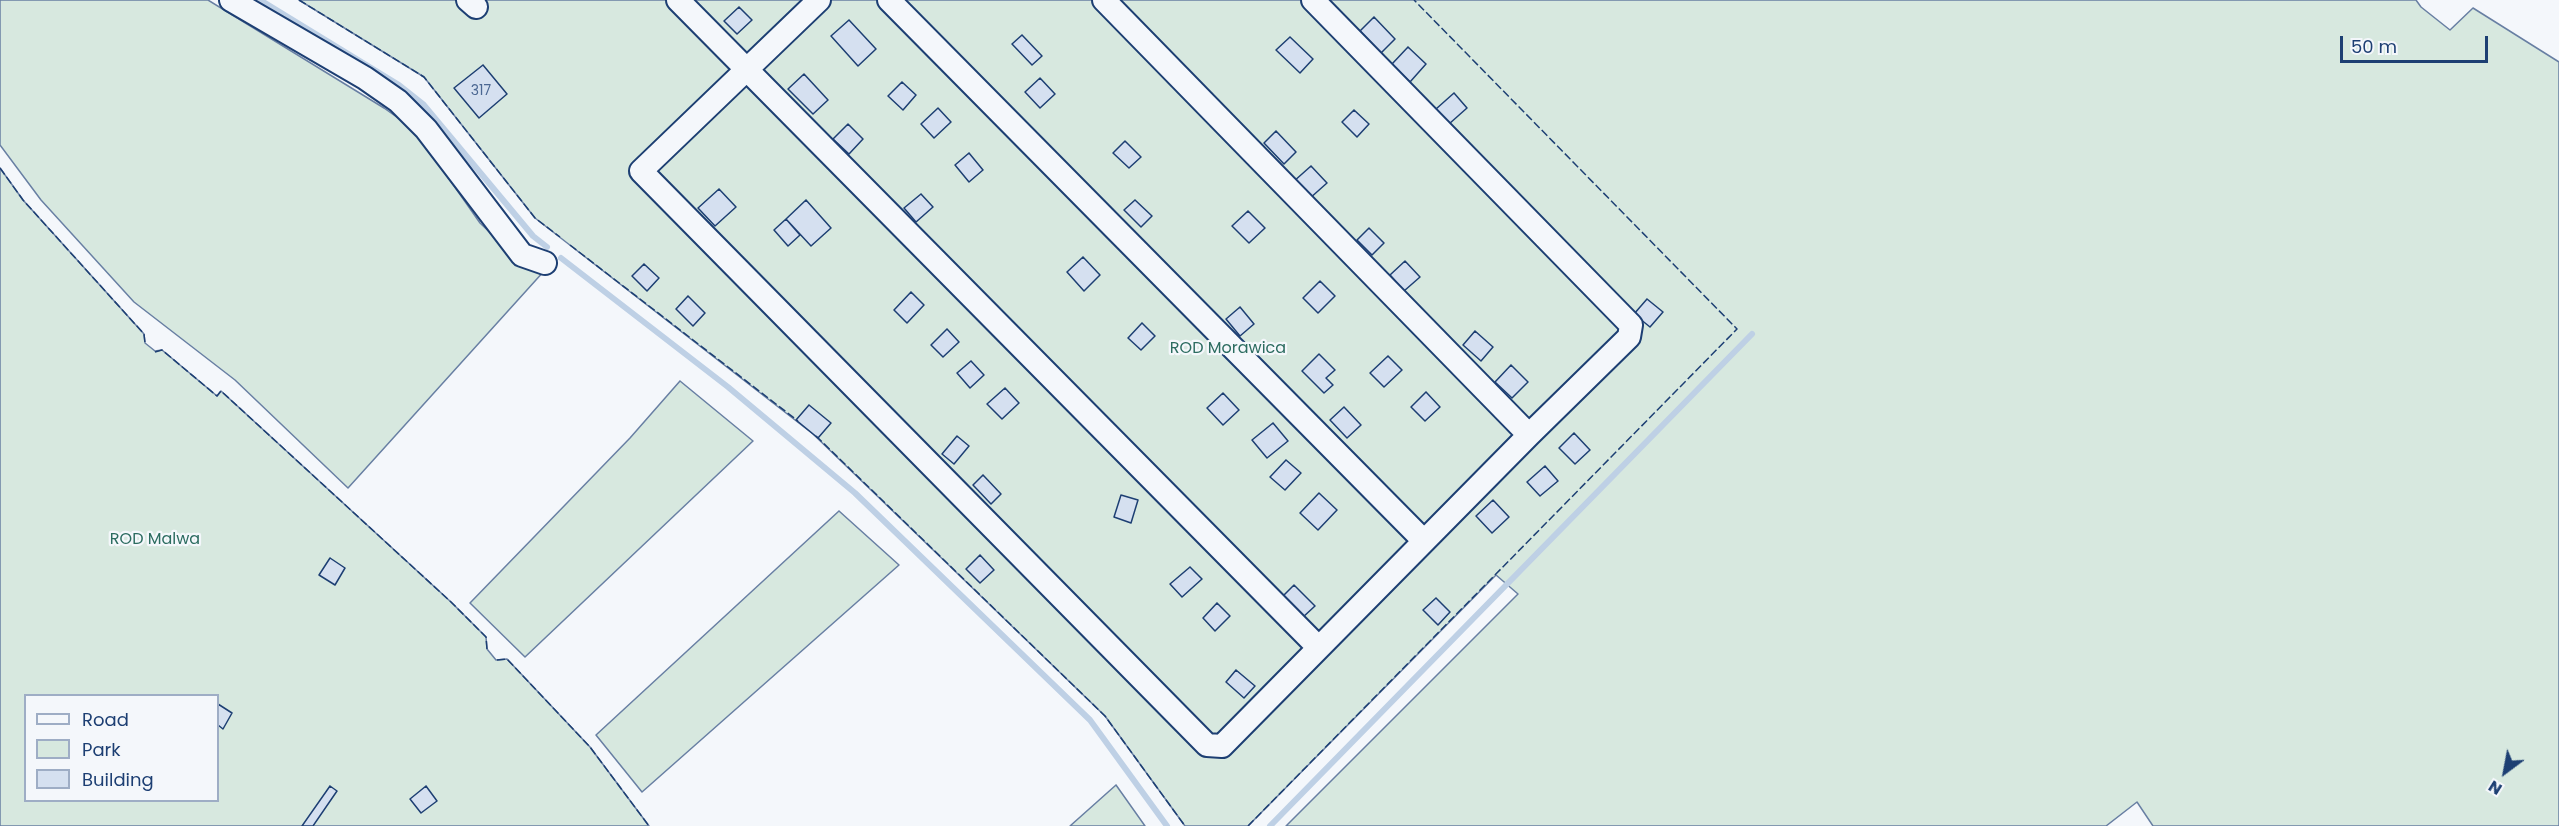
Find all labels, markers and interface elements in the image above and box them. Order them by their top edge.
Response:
scale bar [2343,24,2492,62]
text: 50 m [2351,34,2397,59]
house number: 317 [471,83,491,99]
park label: ROD Morawica [1170,339,1286,359]
park label: ROD Malwa [110,530,200,550]
legend [24,694,219,802]
text: Road [82,707,129,732]
text: Park [82,737,121,762]
north arrow [2475,742,2535,802]
text: Building [82,767,154,792]
text: N [2484,775,2506,801]

